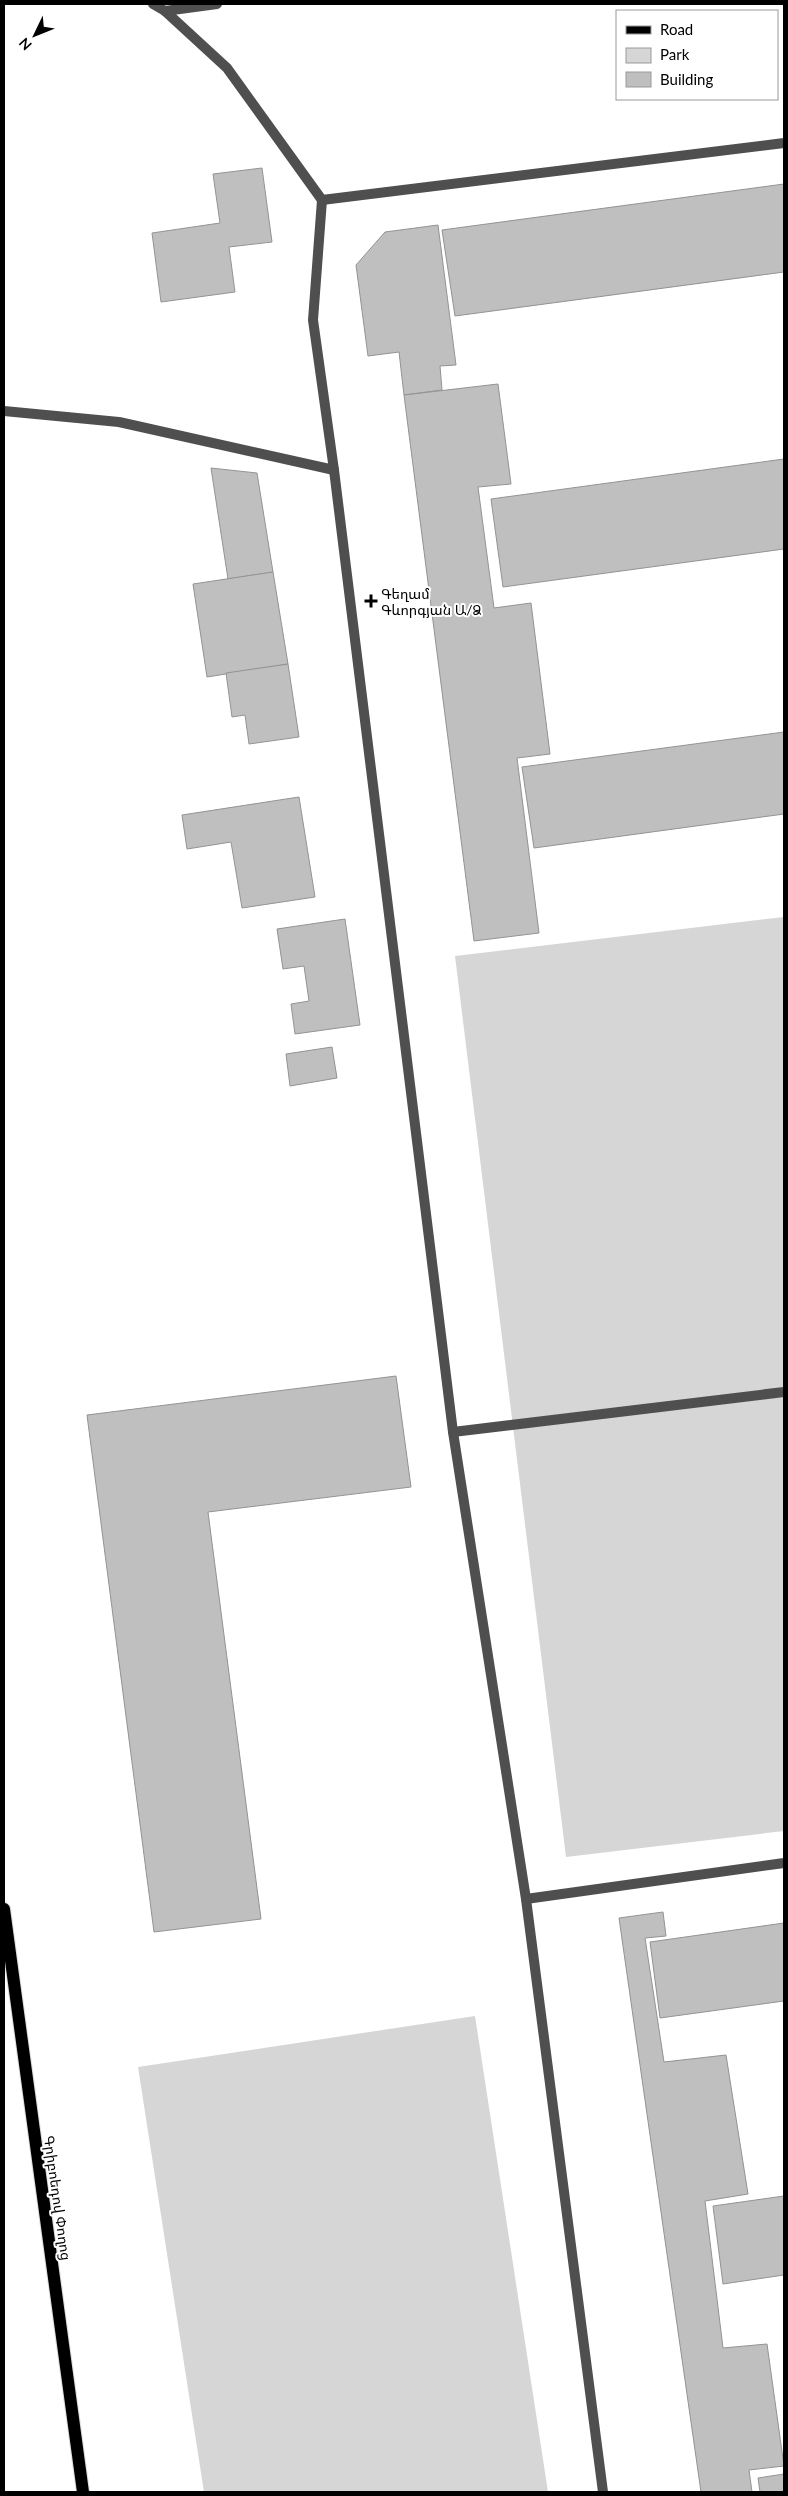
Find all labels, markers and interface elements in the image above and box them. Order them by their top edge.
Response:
north arrow [10,10,60,60]
legend [616,10,778,100]
text: Road [660,20,693,38]
text: N [15,34,35,54]
text: Park [660,45,690,63]
text: Building [660,70,713,88]
place label: Գեղամ Գևորգյան Ա/Ձ [381,585,482,618]
marker: Գեղամ Գևորգյան Ա/Ձ [365,595,377,607]
street label: Գրիբոեդով Փողոց [41,2134,75,2262]

